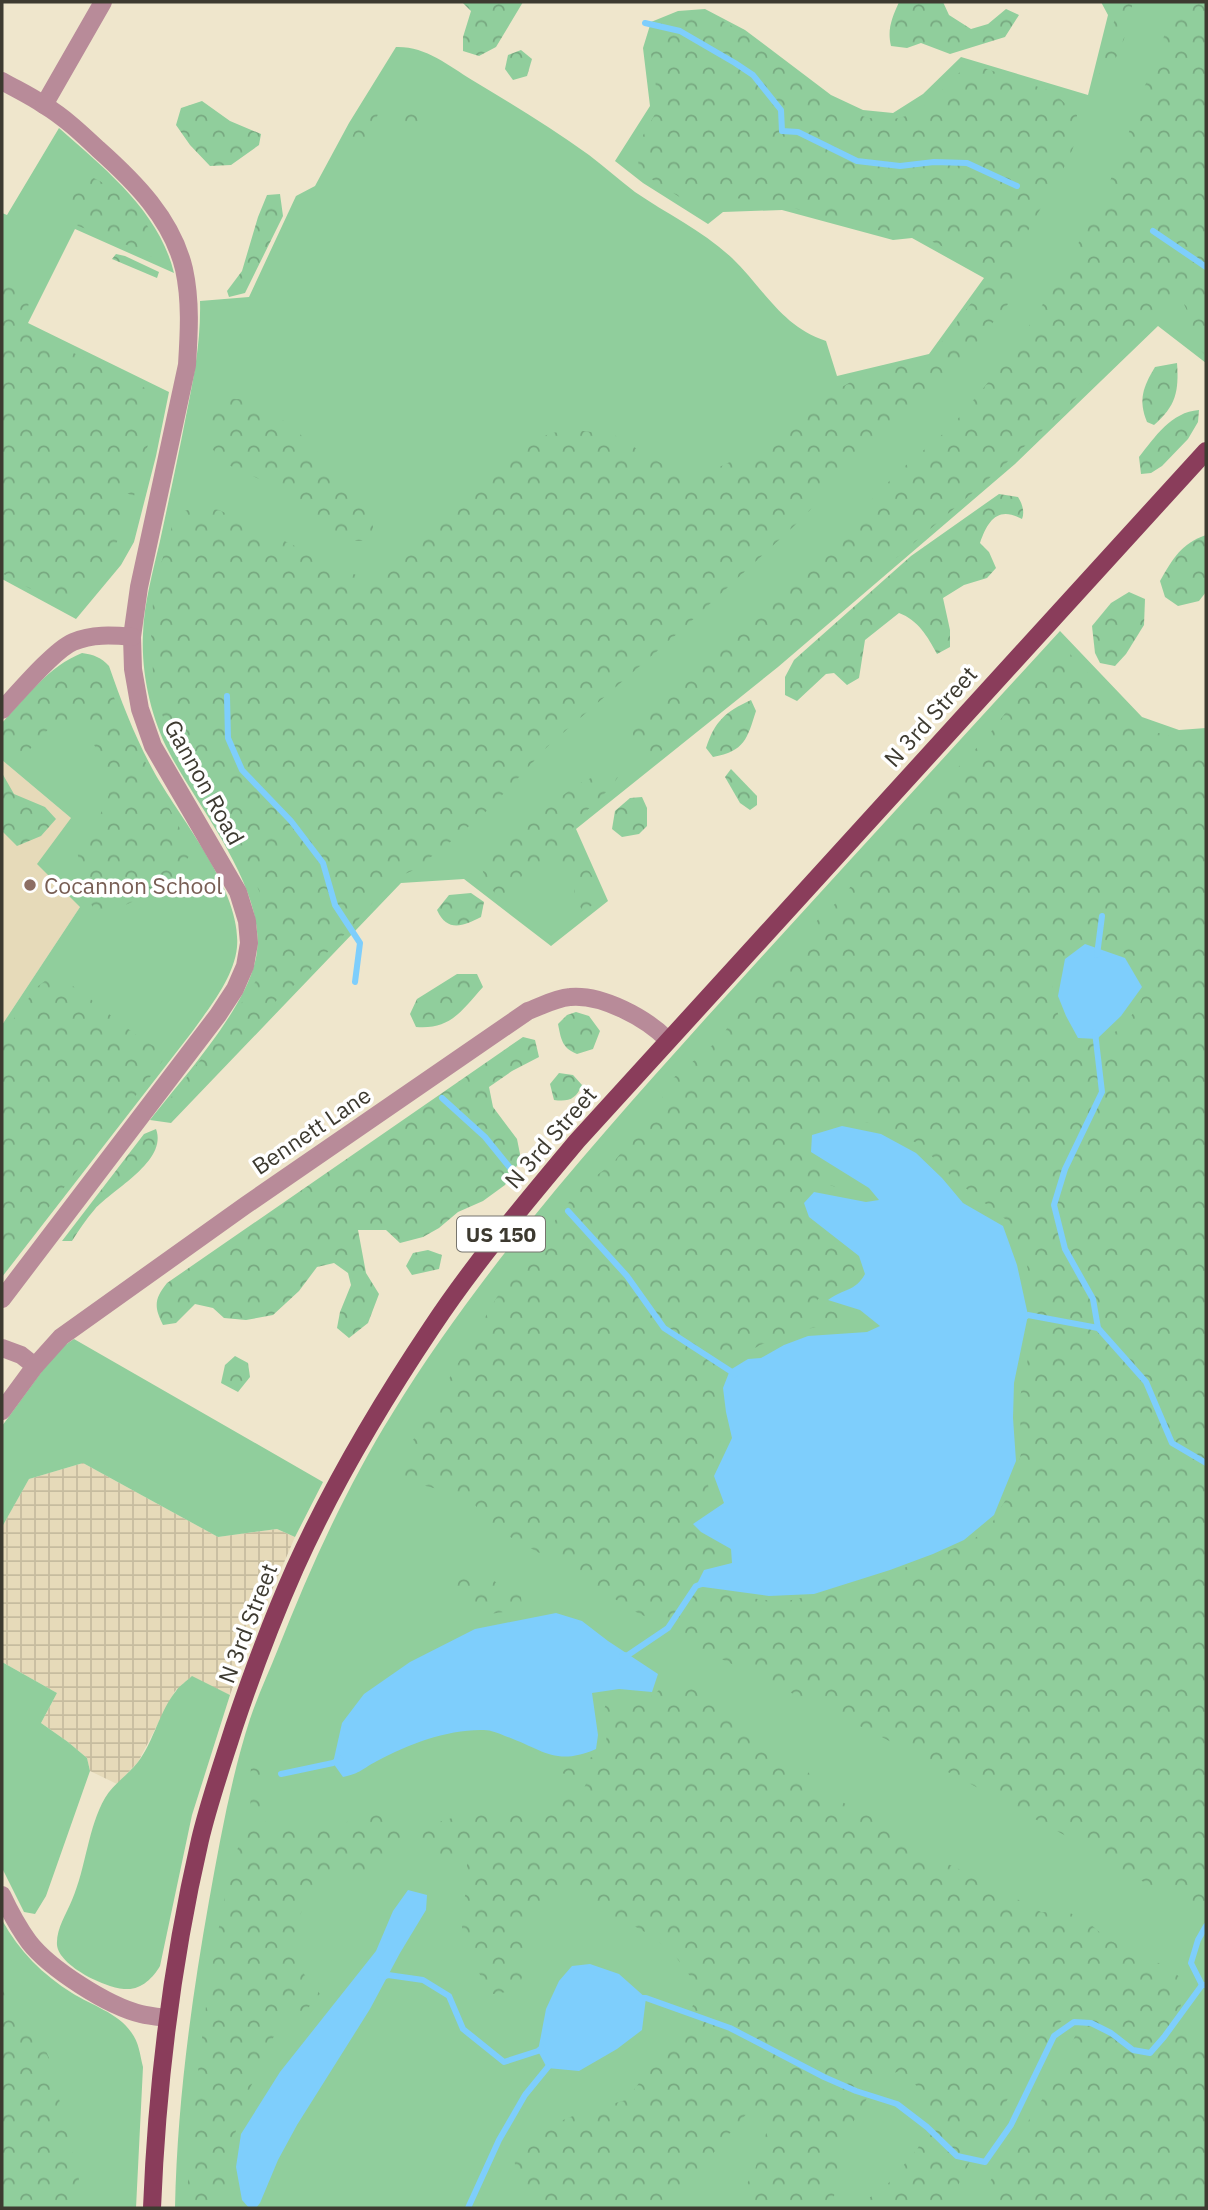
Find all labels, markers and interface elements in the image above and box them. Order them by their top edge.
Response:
street label: N 3rd Street [877,659,983,773]
street label: Gannon Road [158,714,252,850]
place label: Cocannon School [44,870,223,900]
marker: Cocannon School [22,877,38,893]
street label: Bennett Lane [246,1079,376,1181]
street label: N 3rd Street [497,1080,603,1194]
road number: US 150 [457,1216,545,1252]
street label: N 3rd Street [210,1559,284,1687]

